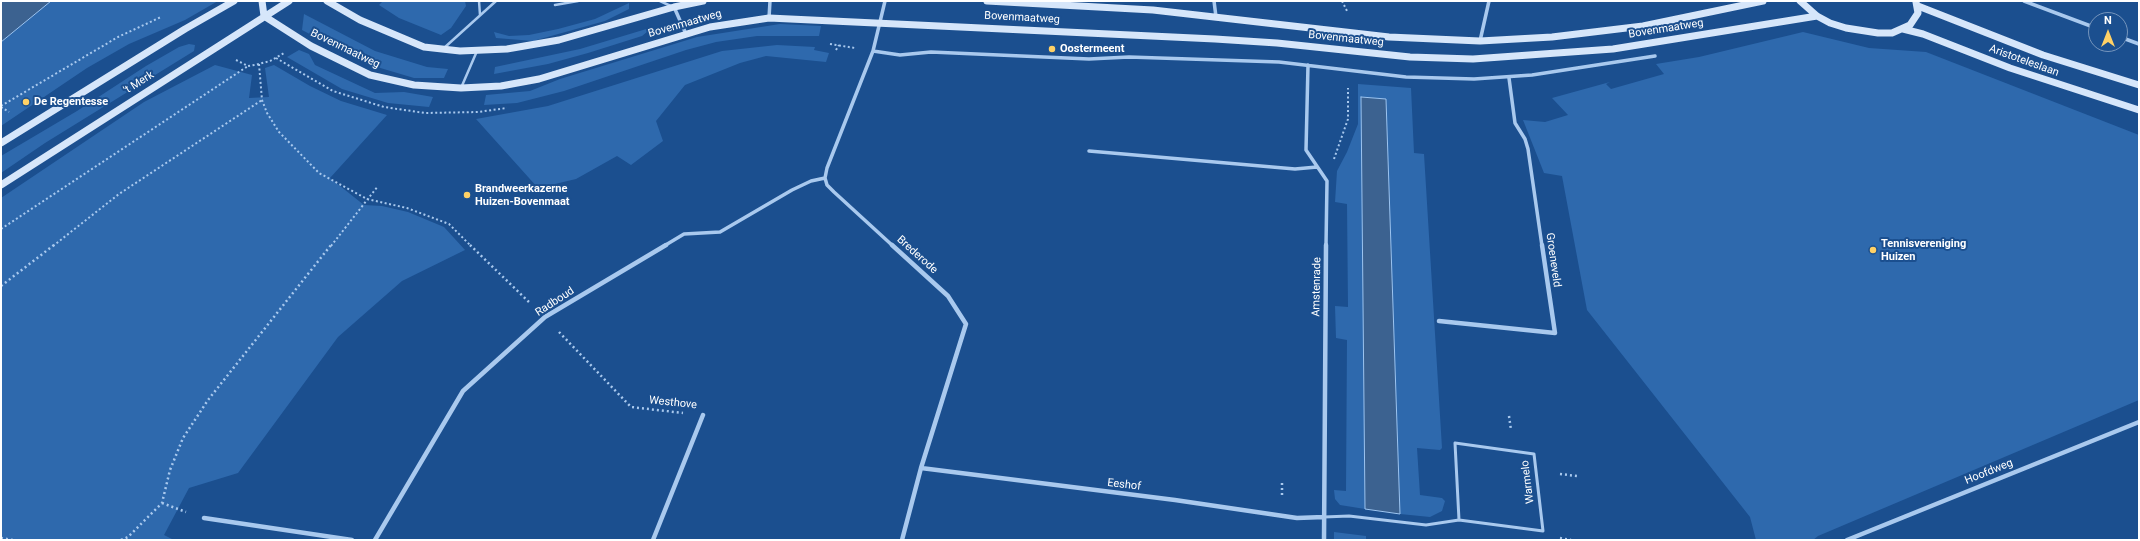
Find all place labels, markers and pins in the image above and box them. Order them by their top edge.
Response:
place label: Oostermeent [1060,42,1124,56]
marker: Oostermeent [1047,44,1057,54]
place label: De Regentesse [34,95,108,109]
marker: De Regentesse [21,97,31,107]
place label: Brandweerkazerne Huizen-Bovenmaat [475,182,570,208]
marker: Brandweerkazerne Huizen-Bovenmaat [462,190,472,200]
place label: Tennisvereniging Huizen [1881,237,1966,263]
marker: Tennisvereniging Huizen [1868,245,1878,255]

